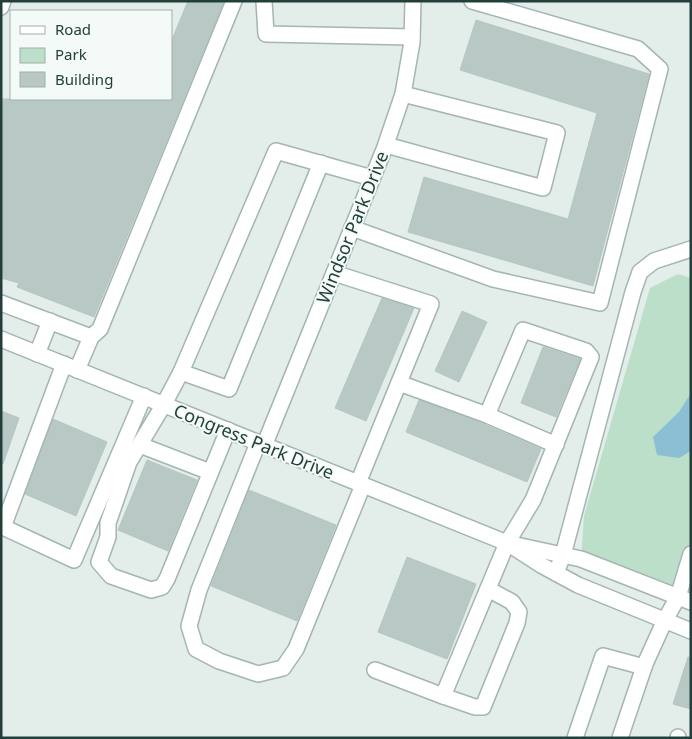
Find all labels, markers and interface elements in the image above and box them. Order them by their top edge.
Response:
legend [10,10,172,100]
text: Road [55,19,91,39]
text: Park [55,44,87,64]
text: Building [55,69,113,89]
street label: Windsor Park Drive [310,147,394,307]
street label: Congress Park Drive [170,398,338,484]

